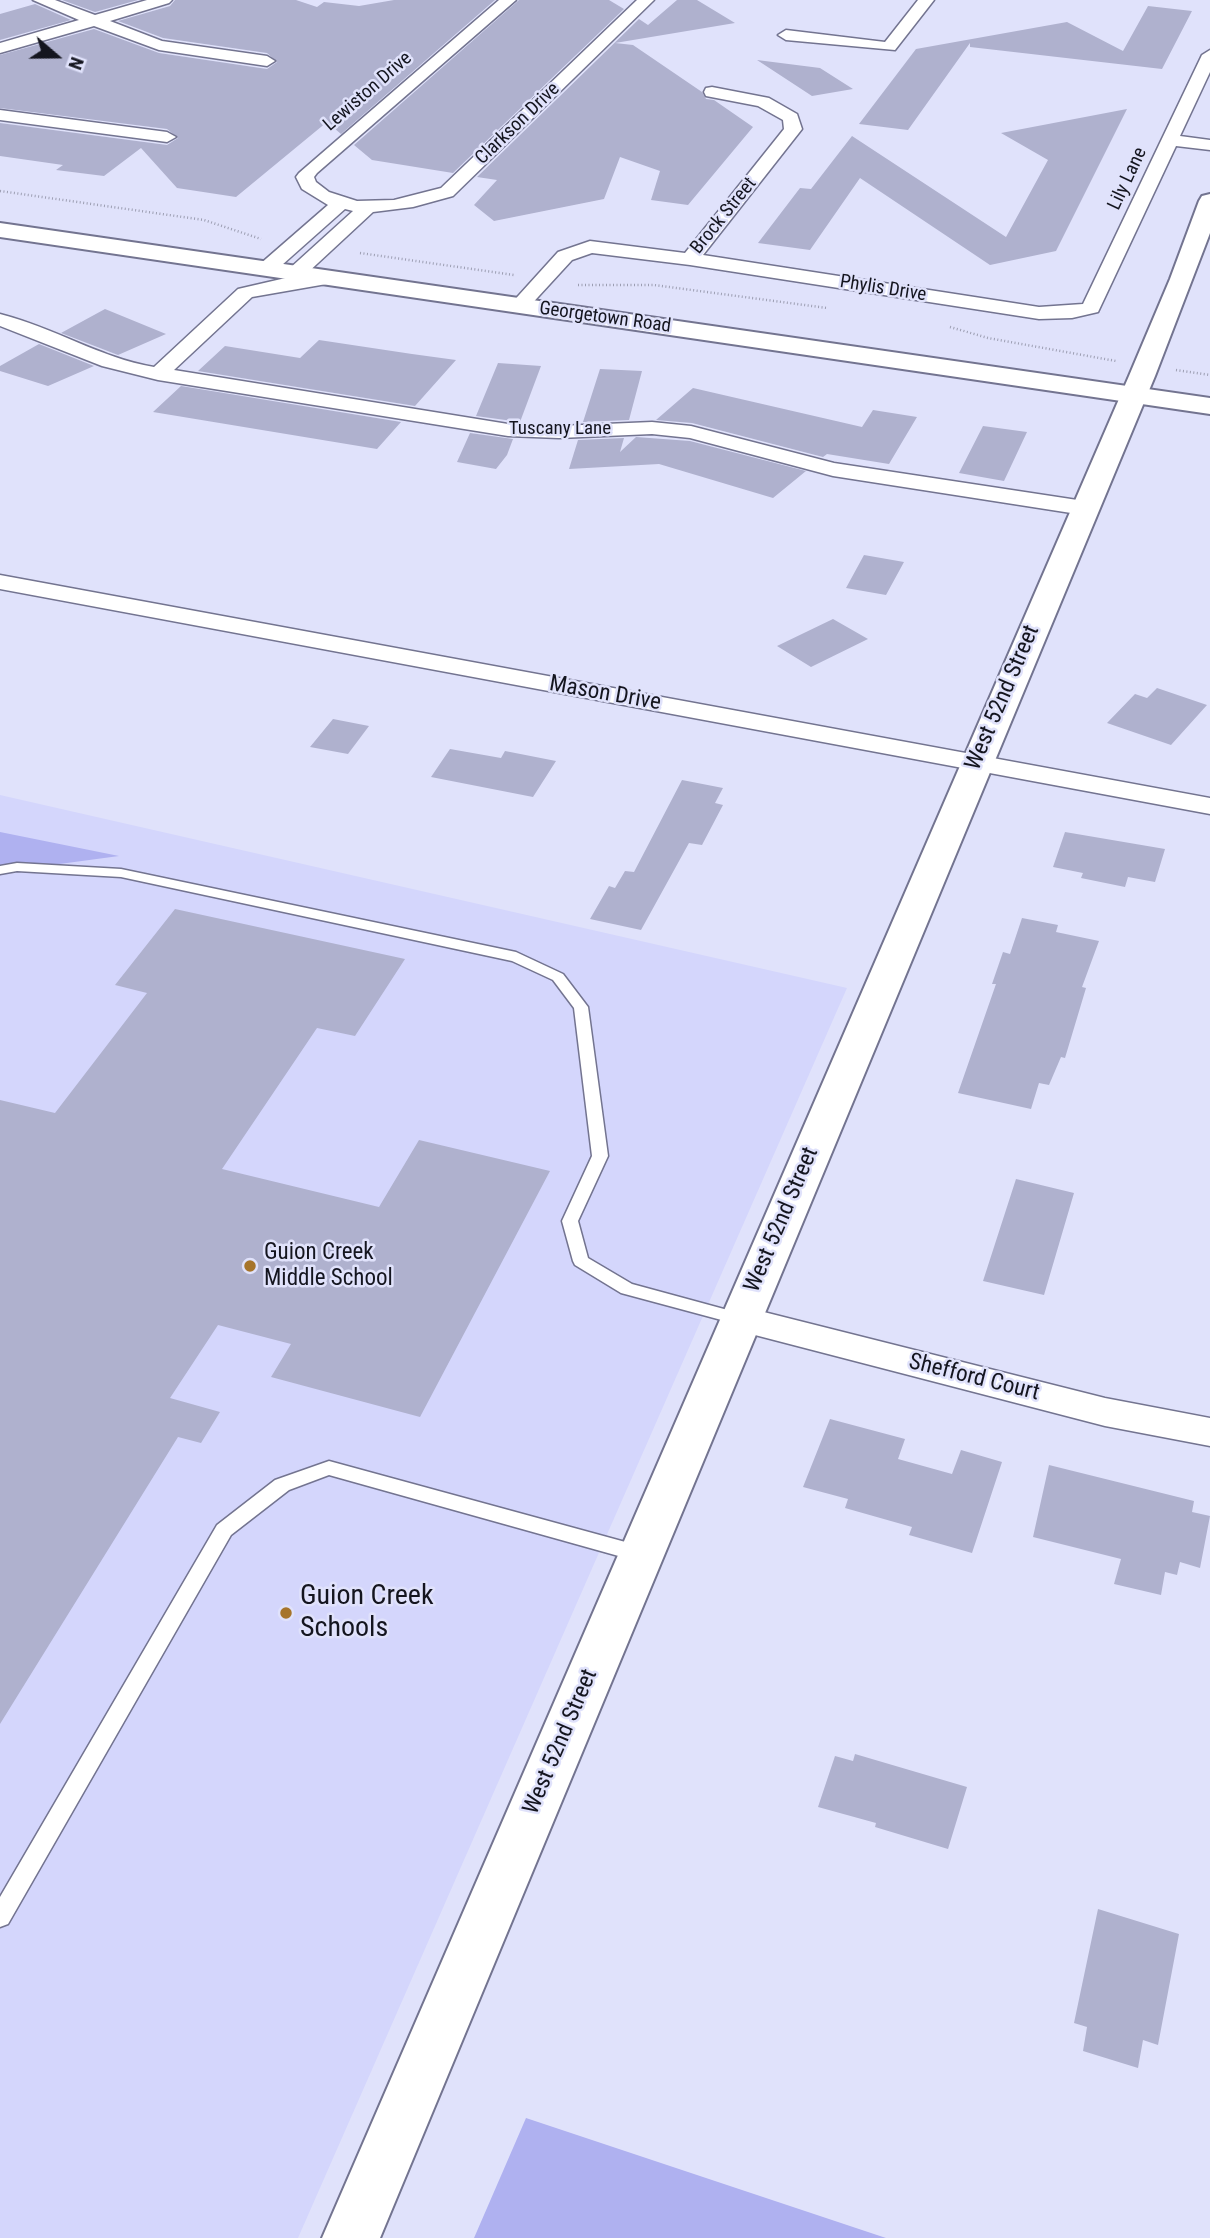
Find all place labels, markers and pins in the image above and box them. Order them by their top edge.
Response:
place label: Guion Creek Middle School [264,1239,393,1293]
marker: Guion Creek Middle School [242,1258,258,1274]
place label: Guion Creek Schools [300,1580,434,1646]
marker: Guion Creek Schools [278,1605,294,1621]

